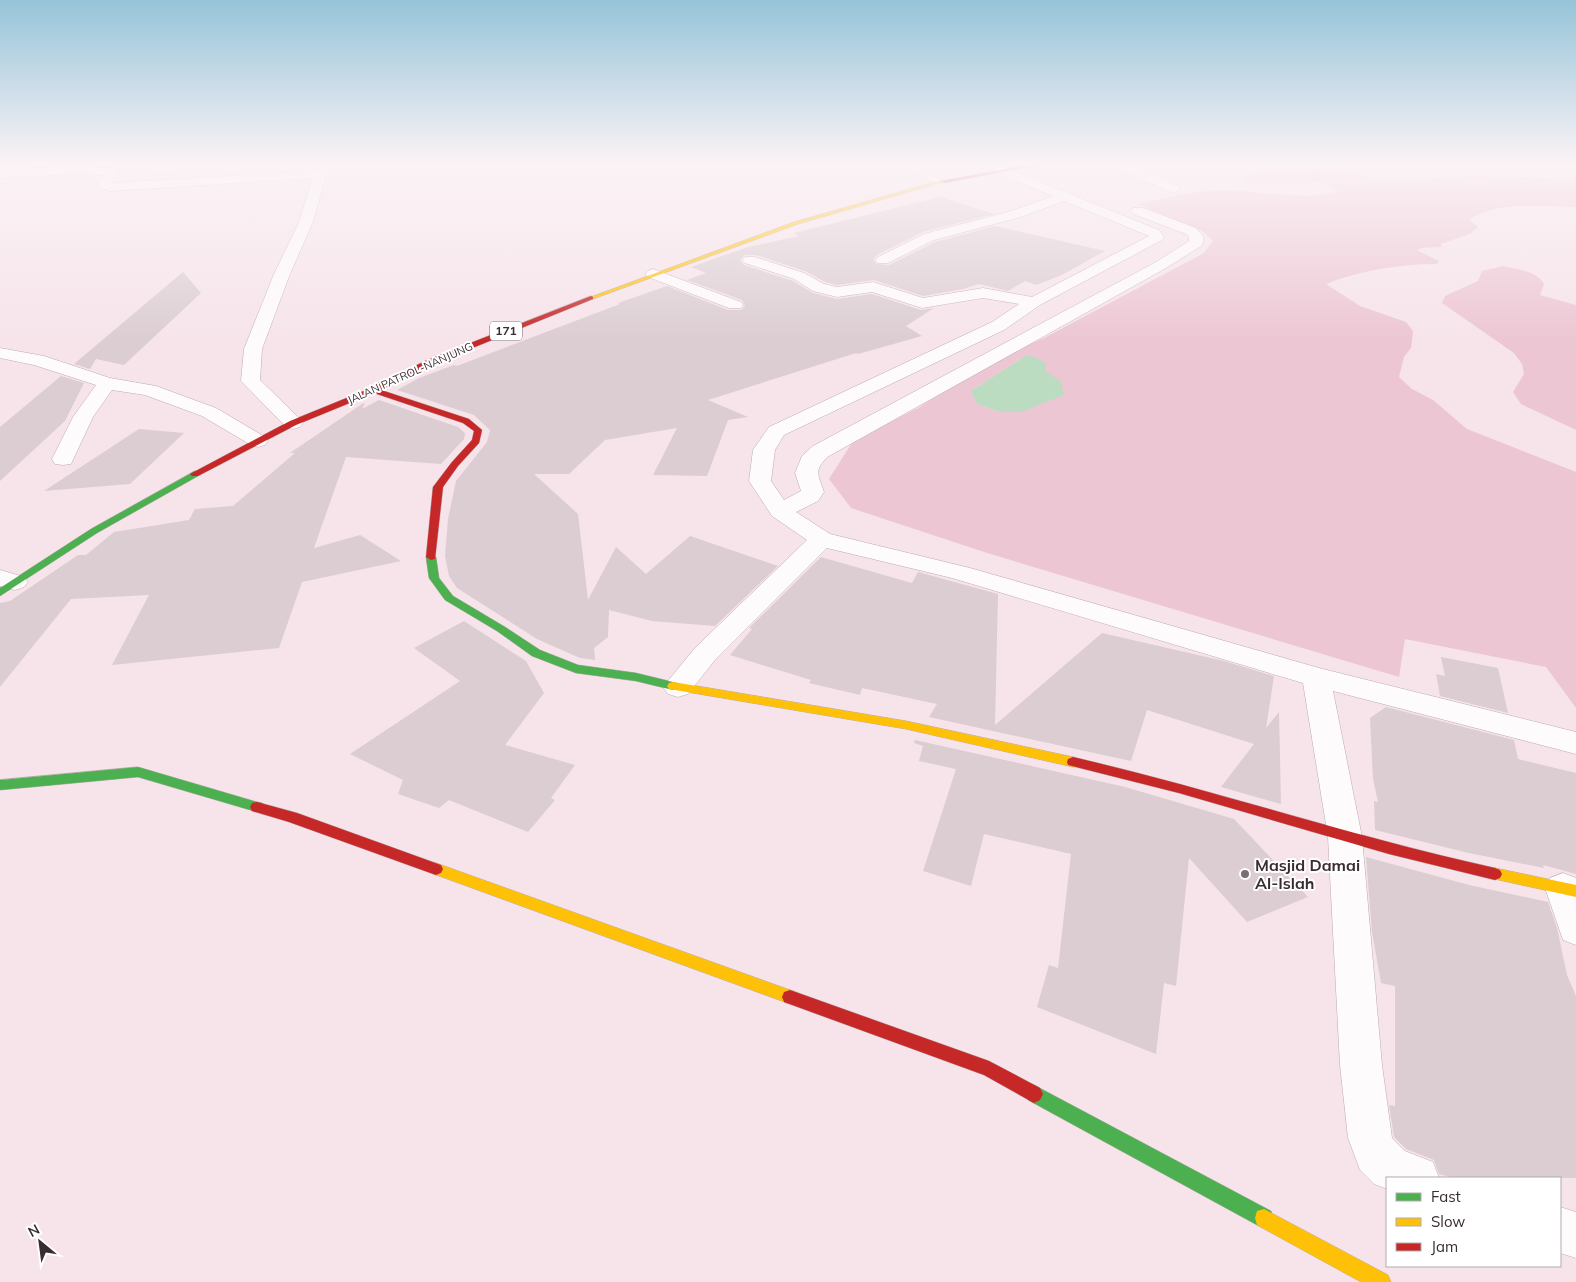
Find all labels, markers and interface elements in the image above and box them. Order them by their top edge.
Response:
road number: 171 [490,322,522,341]
street label: JALAN PATROL-NANJUNG [345,339,475,407]
place label: Masjid Damai Al-Islah [1255,855,1360,893]
marker: Masjid Damai Al-Islah [1239,868,1251,880]
legend [1386,1177,1561,1267]
text: Fast [1431,1187,1461,1206]
text: Slow [1431,1212,1465,1231]
north arrow [15,1217,65,1267]
text: N [25,1220,43,1241]
text: Jam [1431,1237,1458,1256]

